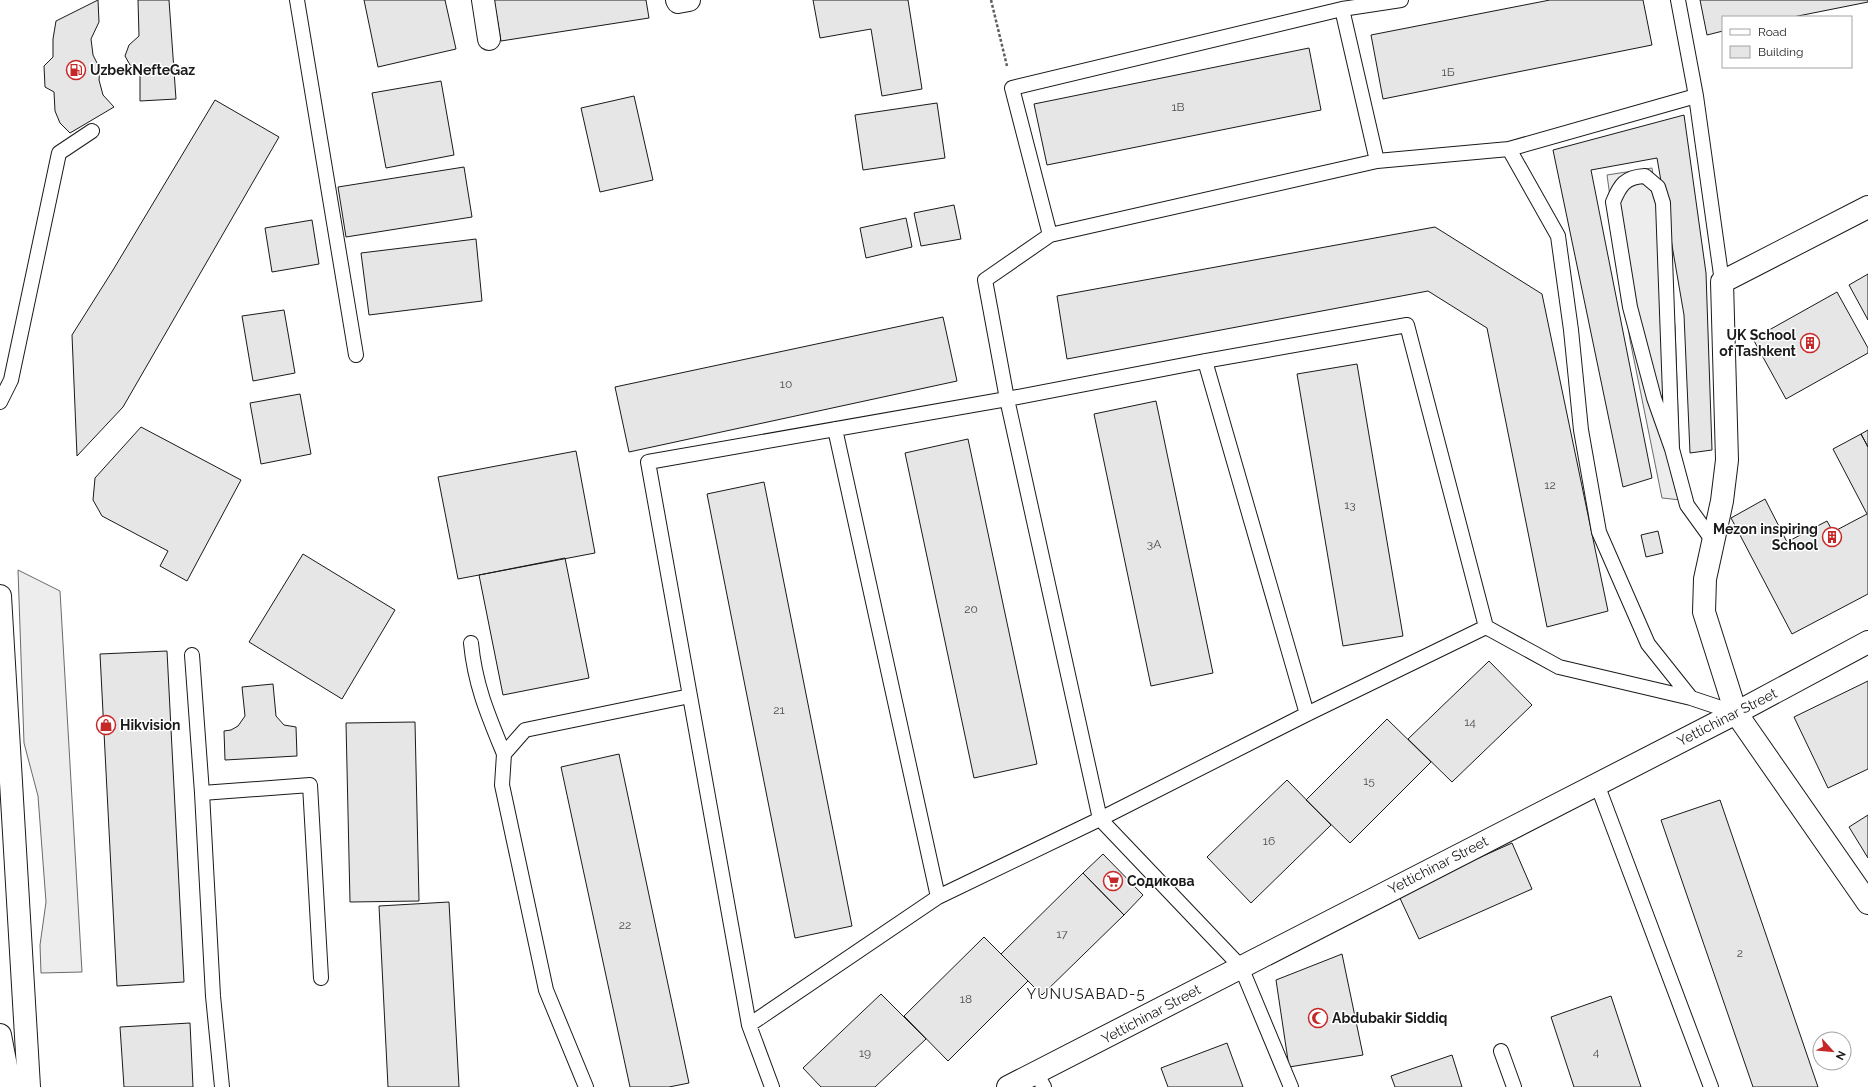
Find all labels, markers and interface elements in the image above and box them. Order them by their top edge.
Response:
legend [1722,16,1852,68]
text: Road [1758,25,1787,39]
text: Building [1758,45,1804,59]
fuel station icon: UzbekNefteGaz [65,59,87,81]
place label: UzbekNefteGaz [90,62,195,78]
house number: 1Б [1442,65,1455,79]
house number: 1В [1171,100,1185,114]
place label: UK School of Tashkent [1719,327,1797,359]
building icon: UK School of Tashkent [1799,332,1821,354]
house number: 10 [780,377,792,391]
house number: 12 [1544,478,1556,492]
house number: 13 [1344,498,1356,512]
place label: Mezon inspiring School [1713,521,1819,553]
building icon: Mezon inspiring School [1821,526,1843,548]
house number: 3А [1147,537,1161,551]
house number: 20 [964,602,978,616]
street label: Yettichinаr Street [1674,685,1780,749]
house number: 21 [773,703,785,717]
shop icon: Hikvision [95,714,117,736]
house number: 14 [1464,715,1476,729]
place label: Hikvision [120,717,181,733]
house number: 15 [1363,774,1375,788]
street label: Yettichinаr Street [1385,833,1491,897]
house number: 16 [1263,834,1275,848]
supermarket icon: Содикова [1102,870,1124,892]
place label: Содикова [1127,873,1195,889]
house number: 22 [619,918,631,932]
house number: 17 [1056,927,1068,941]
house number: 2 [1737,946,1743,960]
street label: Yettichinаr Street [1099,981,1204,1047]
district label: YUNUSABAD-5 [1026,985,1146,1003]
house number: 18 [960,992,972,1006]
mosque icon: Abdubakir Siddiq [1307,1007,1329,1029]
place label: Abdubakir Siddiq [1332,1010,1448,1026]
north arrow [1812,1031,1852,1071]
house number: 4 [1593,1045,1600,1059]
house number: 19 [859,1046,871,1060]
text: N [1833,1049,1848,1062]

